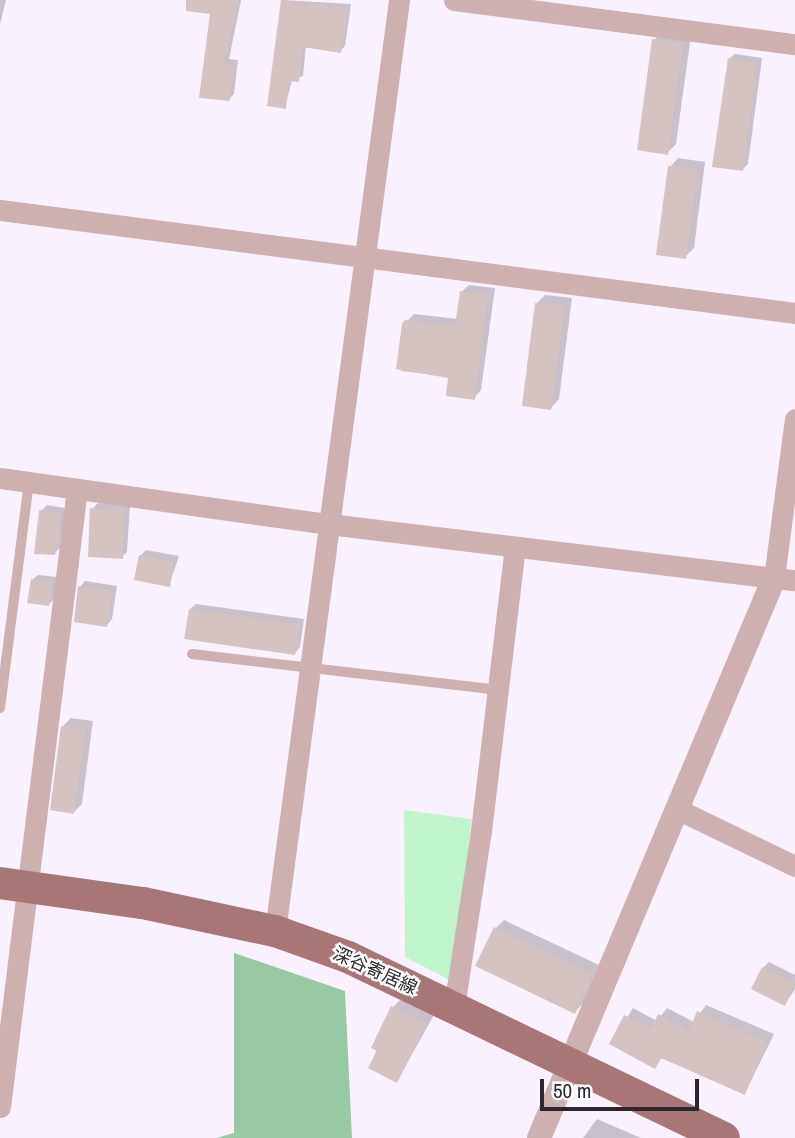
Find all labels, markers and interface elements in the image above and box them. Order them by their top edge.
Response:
street label: 深谷寄居線 [329,943,421,999]
scale bar [543,1064,702,1108]
text: 50 m [553,1076,591,1105]

